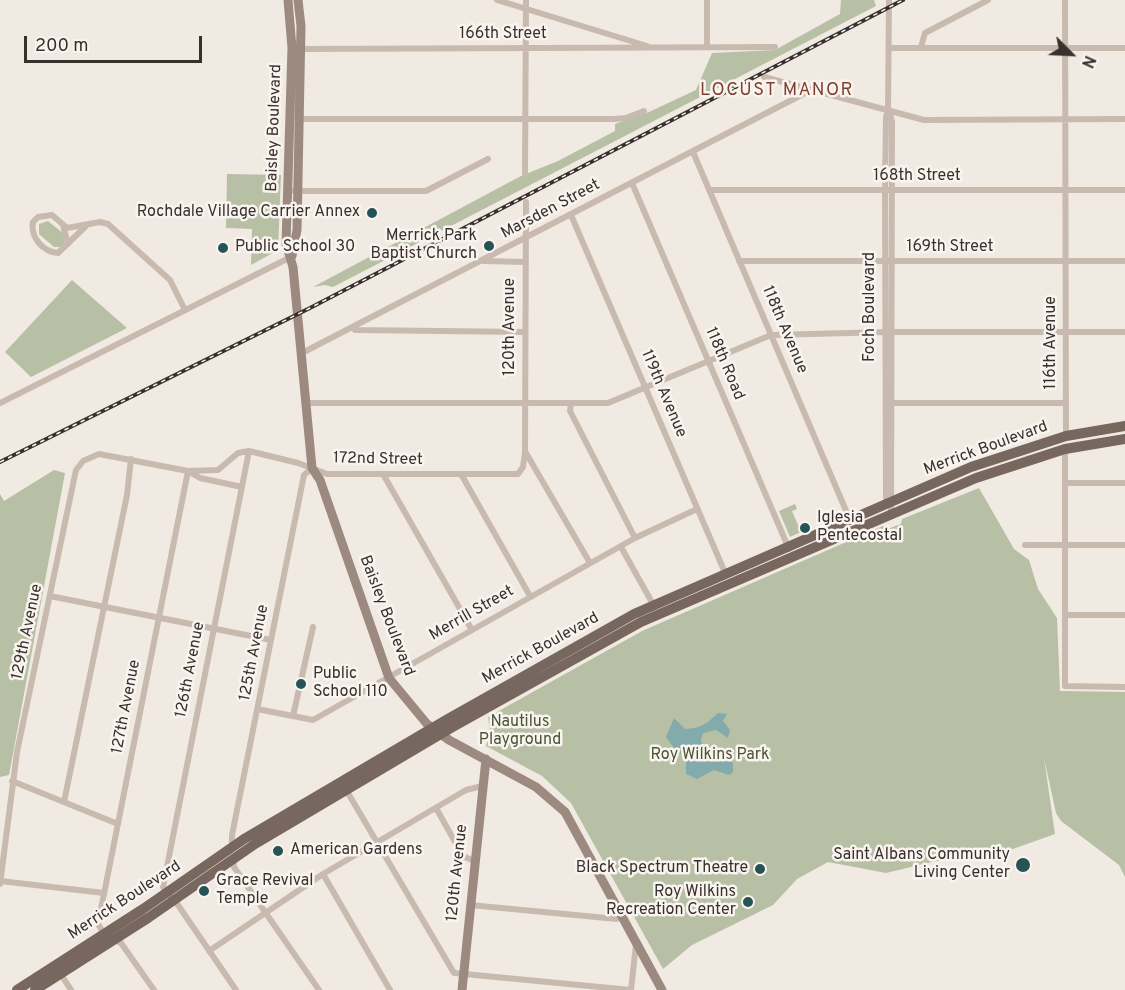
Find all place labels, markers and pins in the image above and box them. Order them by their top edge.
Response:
place label: Rochdale Village Carrier Annex [137,203,360,223]
marker: Rochdale Village Carrier Annex [365,206,379,220]
place label: Merrick Park Baptist Church [371,227,477,265]
place label: Public School 30 [235,238,355,258]
marker: Merrick Park Baptist Church [482,239,496,253]
marker: Public School 30 [216,241,230,255]
place label: Iglesia Pentecostal [817,509,902,547]
marker: Iglesia Pentecostal [798,521,812,535]
place label: Public School 110 [313,665,388,703]
marker: Public School 110 [294,677,308,691]
place label: American Gardens [290,841,423,861]
marker: American Gardens [271,844,285,858]
place label: Saint Albans Community Living Center [833,846,1010,884]
marker: Saint Albans Community Living Center [1014,856,1032,874]
place label: Black Spectrum Theatre [576,859,748,879]
marker: Black Spectrum Theatre [753,862,767,876]
place label: Grace Revival Temple [216,872,313,910]
place label: Roy Wilkins Recreation Center [606,883,736,921]
marker: Grace Revival Temple [197,884,211,898]
marker: Roy Wilkins Recreation Center [741,895,755,909]

